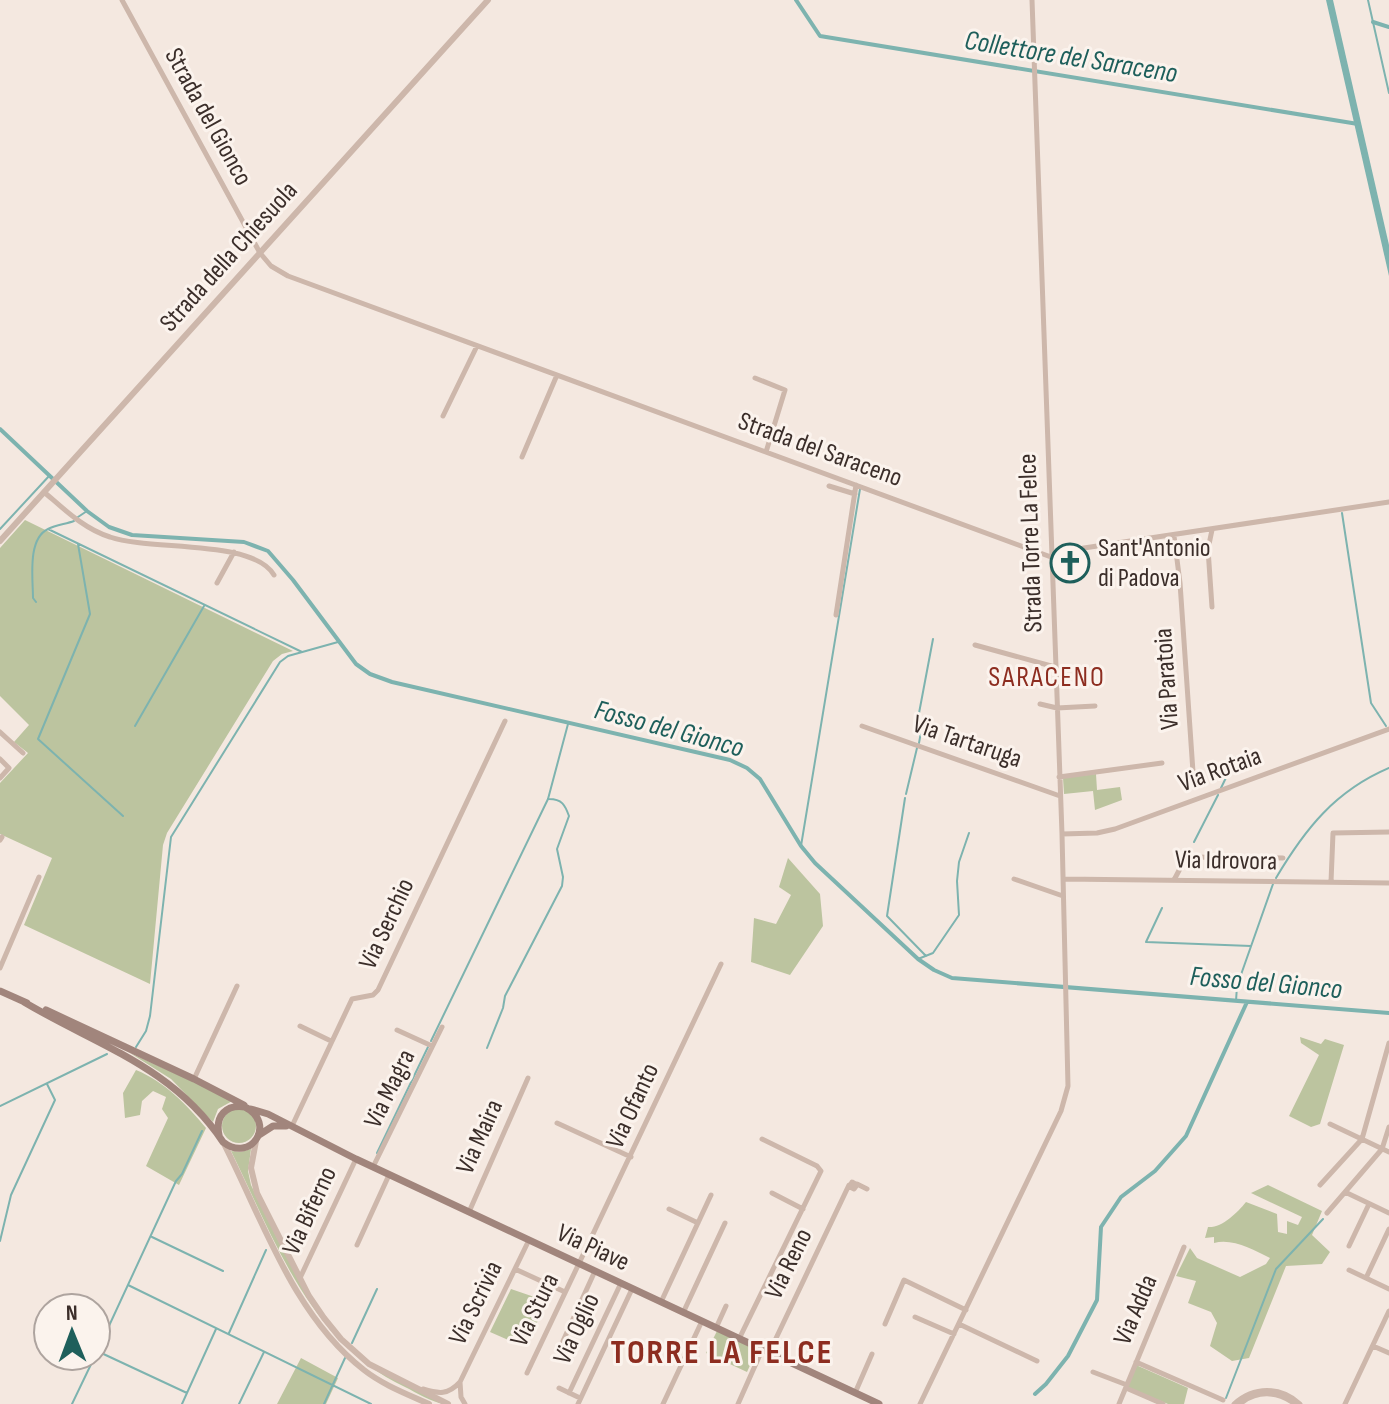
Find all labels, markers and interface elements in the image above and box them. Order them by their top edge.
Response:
water label: Collettore del Saraceno [962,24,1180,90]
street label: Strada del Gionco [158,43,258,191]
street label: Strada della Chiesuola [154,176,304,338]
street label: Strada del Saraceno [734,406,906,494]
street label: Strada Torre La Felce [1012,453,1050,633]
place label: Sant'Antonio di Padova [1098,533,1211,594]
church icon: Sant'Antonio di Padova [1049,542,1091,584]
street label: Via Paratoia [1148,627,1186,731]
district label: SARACENO [988,661,1106,694]
water label: Fosso del Gionco [591,693,748,765]
street label: Via Tartaruga [908,709,1026,775]
street label: Via Rotaia [1174,741,1266,799]
street label: Via Idrovora [1175,845,1277,877]
street label: Via Serchio [353,874,421,974]
water label: Fosso del Gionco [1188,960,1344,1006]
street label: Via Magra [358,1045,422,1133]
street label: Via Ofanto [600,1058,666,1154]
street label: Via Maira [450,1095,510,1179]
street label: Via Biferno [276,1162,344,1260]
street label: Via Piave [552,1218,634,1278]
street label: Via Reno [759,1224,819,1304]
street label: Via Scrivia [443,1256,509,1350]
street label: Via Stura [504,1268,566,1352]
street label: Via Adda [1107,1270,1165,1350]
street label: Via Oglio [547,1289,607,1369]
north arrow [32,1292,112,1372]
text: N [66,1300,78,1327]
district label: TORRE LA FELCE [611,1332,833,1373]

